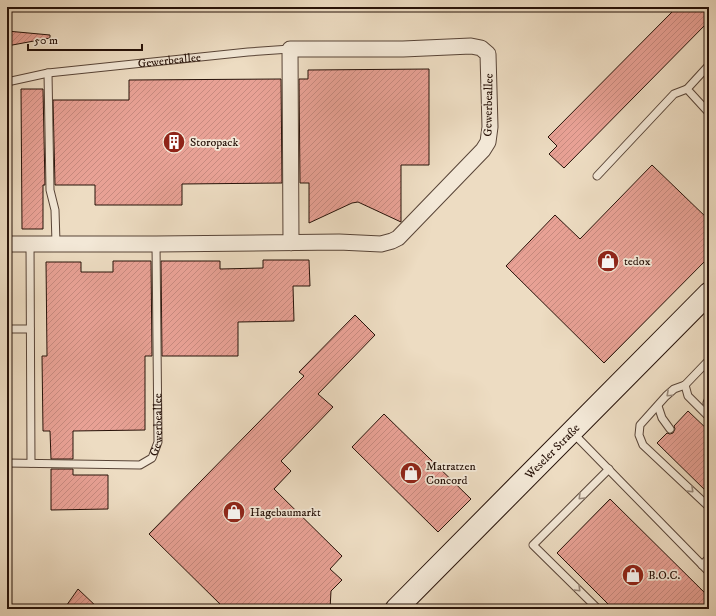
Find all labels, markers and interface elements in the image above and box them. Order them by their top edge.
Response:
scale bar [28,26,142,52]
text: 50 m [34,33,58,48]
street label: Gewerbeallee [137,50,202,72]
street label: Gewerbeallee [480,73,497,137]
building icon: Storopack [161,129,187,155]
place label: Storopack [190,135,239,150]
shop icon: tedox [595,248,621,274]
place label: tedox [624,254,651,269]
one-way arrow [666,389,674,396]
street label: Gewerbeallee [146,393,166,459]
street label: Weseler Straße [521,421,583,483]
place label: Matratzen Concord [426,459,476,488]
shop icon: Matratzen Concord [398,460,424,486]
one-way arrow [686,486,694,493]
one-way arrow [578,492,586,500]
shop icon: Hagebaumarkt [221,499,247,525]
place label: Hagebaumarkt [250,505,321,520]
shop icon: B.O.C. [620,562,646,588]
place label: B.O.C. [648,568,680,583]
one-way arrow [573,584,581,592]

